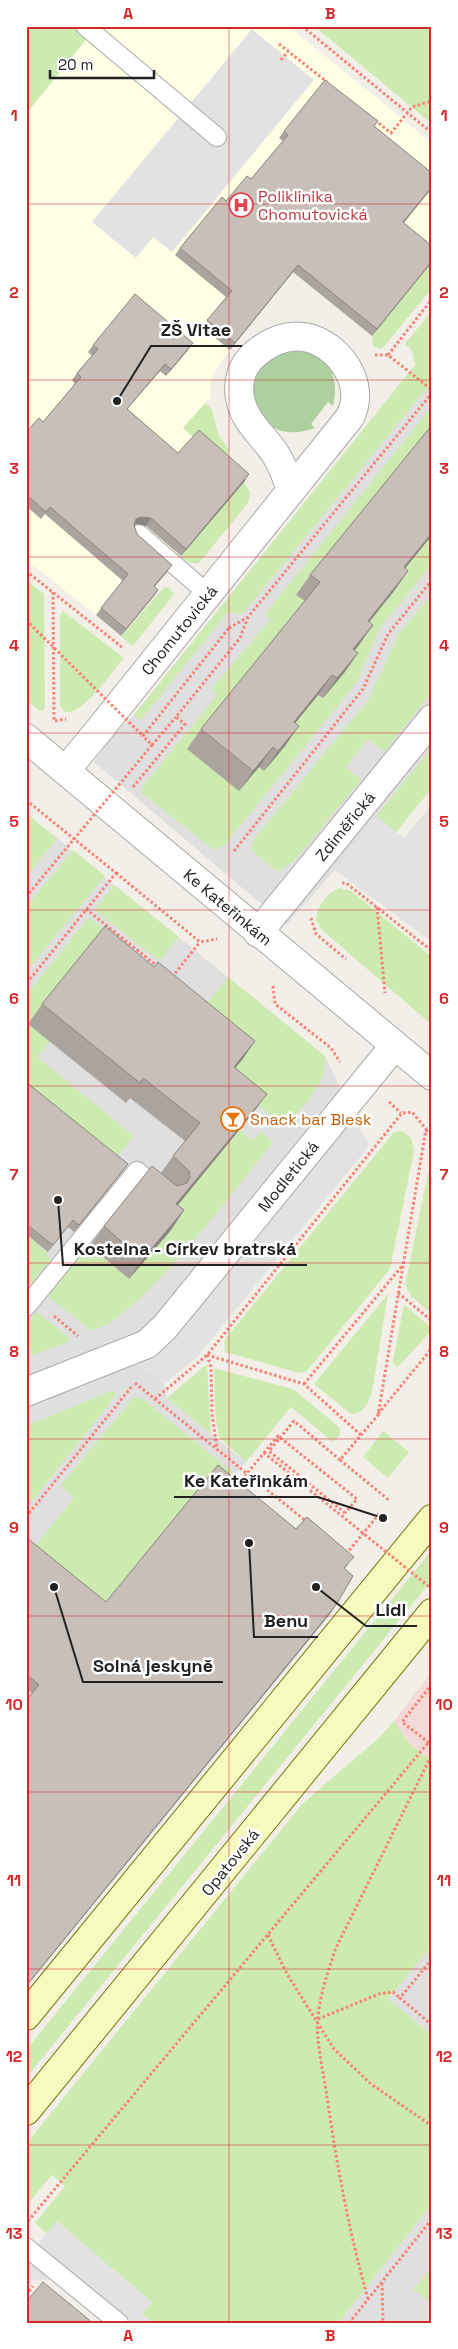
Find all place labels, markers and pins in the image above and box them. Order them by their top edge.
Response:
place label: Poliklinika Chomutovická [258,186,368,225]
hospital icon: Poliklinika Chomutovická [228,192,254,218]
callout: ZŠ Vitae [151,313,242,346]
bar icon: Snack bar Blesk [220,1106,246,1132]
place label: Snack bar Blesk [250,1109,372,1130]
callout: Kostelna - Církev bratrská [63,1232,307,1265]
callout: Ke Kateřinkám [174,1464,318,1497]
callout: Lidl [366,1593,417,1626]
callout: Benu [254,1604,318,1637]
callout: Solná jeskyně [83,1649,223,1682]

